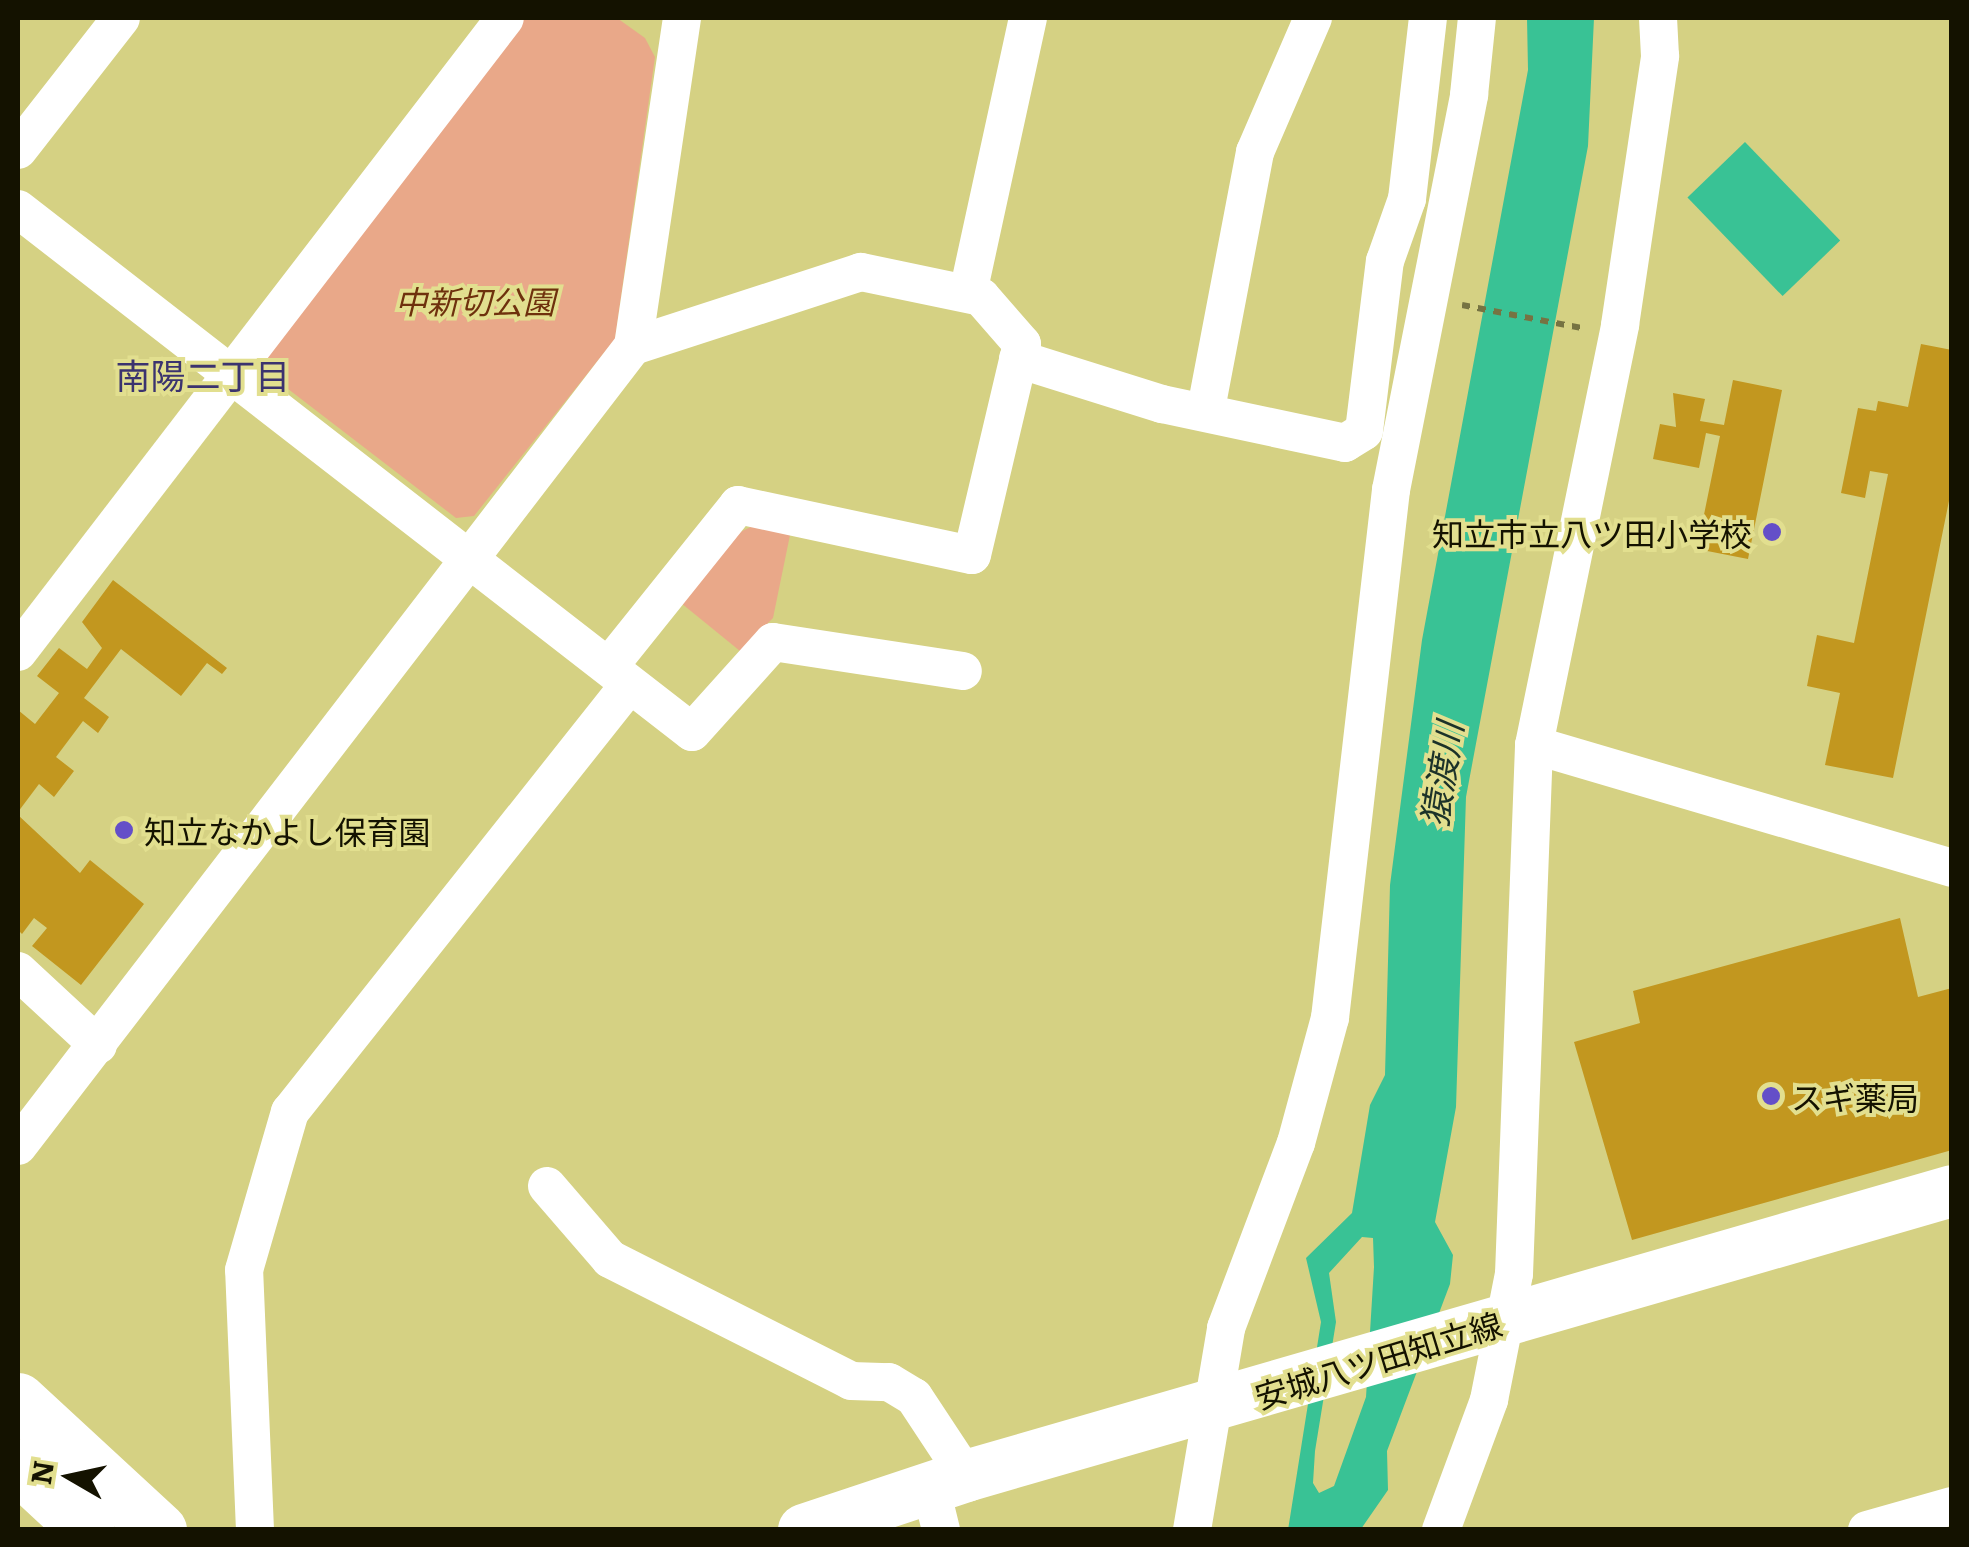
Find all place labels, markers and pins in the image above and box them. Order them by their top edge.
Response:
place label: 知立市立八ツ田小学校 [1432,513,1752,551]
marker: 知立市立八ツ田小学校 [1761,521,1783,543]
place label: 知立なかよし保育園 [144,811,432,849]
marker: 知立なかよし保育園 [113,819,135,841]
place label: スギ薬局 [1791,1077,1919,1115]
marker: スギ薬局 [1760,1085,1782,1107]

